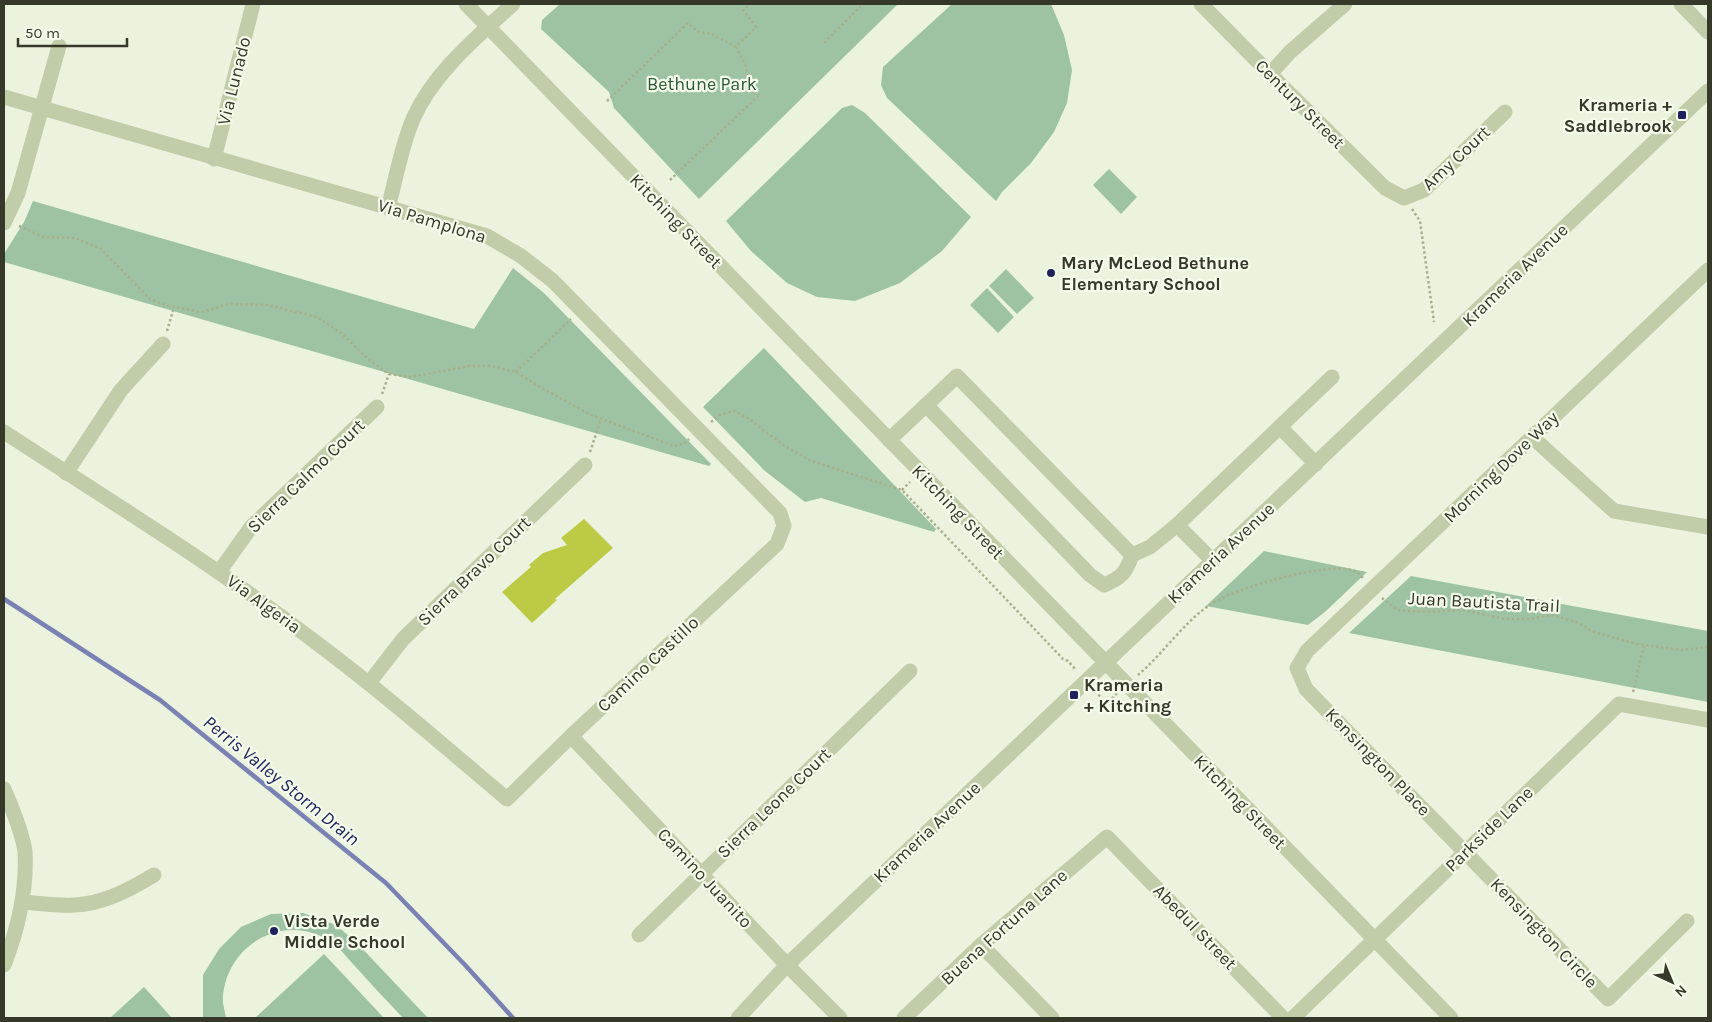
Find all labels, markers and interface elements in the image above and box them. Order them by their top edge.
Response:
scale bar [18,15,126,47]
text: 50 m [25,24,60,42]
street label: Via Lunado [212,35,256,127]
street label: Century Street [1251,55,1349,153]
park label: Bethune Park [647,73,757,95]
place label: Krameria + Saddlebrook [1564,94,1672,137]
marker: Krameria + Saddlebrook [1676,109,1688,121]
street label: Amy Court [1417,121,1495,195]
street label: Kitching Street [625,169,727,273]
street label: Via Pamplona [375,194,489,248]
street label: Krameria Avenue [1457,219,1573,331]
place label: Mary McLeod Bethune Elementary School [1061,252,1249,295]
marker: Mary McLeod Bethune Elementary School [1045,267,1057,279]
street label: Morning Dove Way [1439,406,1563,527]
street label: Sierra Calmo Court [243,414,369,538]
street label: Kitching Street [907,460,1009,564]
street label: Krameria Avenue [1163,498,1279,608]
street label: Sierra Bravo Court [413,511,535,630]
street label: Via Algeria [223,570,305,638]
street label: Juan Bautista Trail [1407,587,1561,617]
street label: Camino Castillo [593,611,703,717]
place label: Krameria + Kitching [1084,674,1172,717]
marker: Krameria + Kitching [1068,689,1080,701]
street label: Kensington Place [1321,703,1435,821]
water label: Perris Valley Storm Drain [199,711,364,850]
street label: Sierra Leone Court [713,743,836,863]
street label: Kitching Street [1189,750,1291,854]
street label: Krameria Avenue [869,777,985,887]
street label: Parkside Lane [1440,782,1538,876]
street label: Camino Juanito [653,823,757,933]
street label: Buena Fortuna Lane [936,864,1072,990]
street label: Kensington Circle [1486,873,1602,993]
street label: Abedul Street [1149,880,1241,975]
place label: Vista Verde Middle School [284,910,405,953]
marker: Vista Verde Middle School [268,925,280,937]
north arrow [1647,957,1697,1007]
text: N [1671,981,1690,1001]

